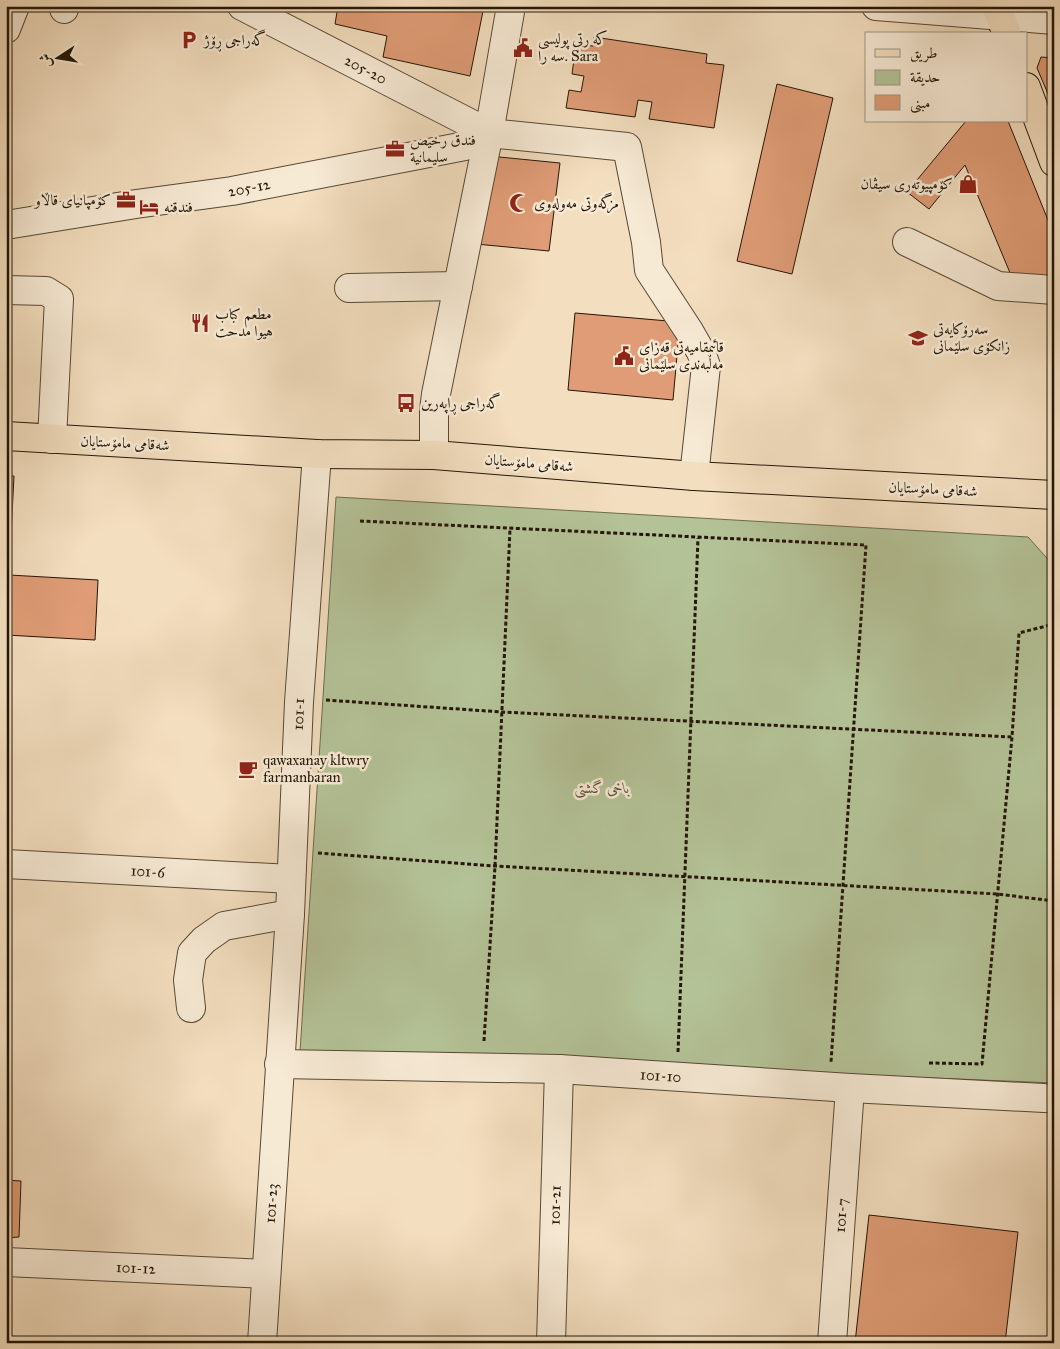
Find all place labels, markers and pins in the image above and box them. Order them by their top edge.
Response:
parking icon: گەراجی ڕۆژ [178,29,200,51]
place label: گەراجی ڕۆژ [202,29,266,52]
place label: که رتی پولیسی سه را. Sara [538,30,608,65]
public building icon: که رتی پولیسی سه را. Sara [512,37,534,59]
place label: فندق رخيص سليمانية [410,131,476,166]
office icon: فندق رخيص سليمانية [384,138,406,160]
shop icon: کۆمپیوتەری سیڤان [957,173,979,195]
place label: کۆمپیوتەری سیڤان [861,175,953,194]
office icon: کۆمپانیای قاڵاو [115,189,137,211]
place label: کۆمپانیای قاڵاو [33,191,111,210]
mosque icon: مزگەوتی مەولەوی [508,192,530,214]
place label: مزگەوتی مەولەوی [534,192,619,214]
hotel icon: فندقنه [138,196,160,218]
place label: فندقنه [164,198,193,216]
place label: مطعم كباب هيوا مدحت [215,305,273,340]
restaurant icon: مطعم كباب هيوا مدحت [189,312,211,334]
place label: سەرۆکایەتی زانکۆی سلێمانی [933,320,1010,355]
school or university icon: سەرۆکایەتی زانکۆی سلێمانی [907,327,929,349]
place label: قائیمقامیەتی قەزای مەڵبەندی سلێمانی [639,338,724,373]
public building icon: قائیمقامیەتی قەزای مەڵبەندی سلێمانی [613,345,635,367]
bus stop icon: گەراجی ڕاپەرین [395,392,417,414]
place label: گەراجی ڕاپەرین [421,392,501,415]
place label: qawaxanay kltwry farmanbaran [263,751,370,786]
cafe icon: qawaxanay kltwry farmanbaran [237,758,259,780]

